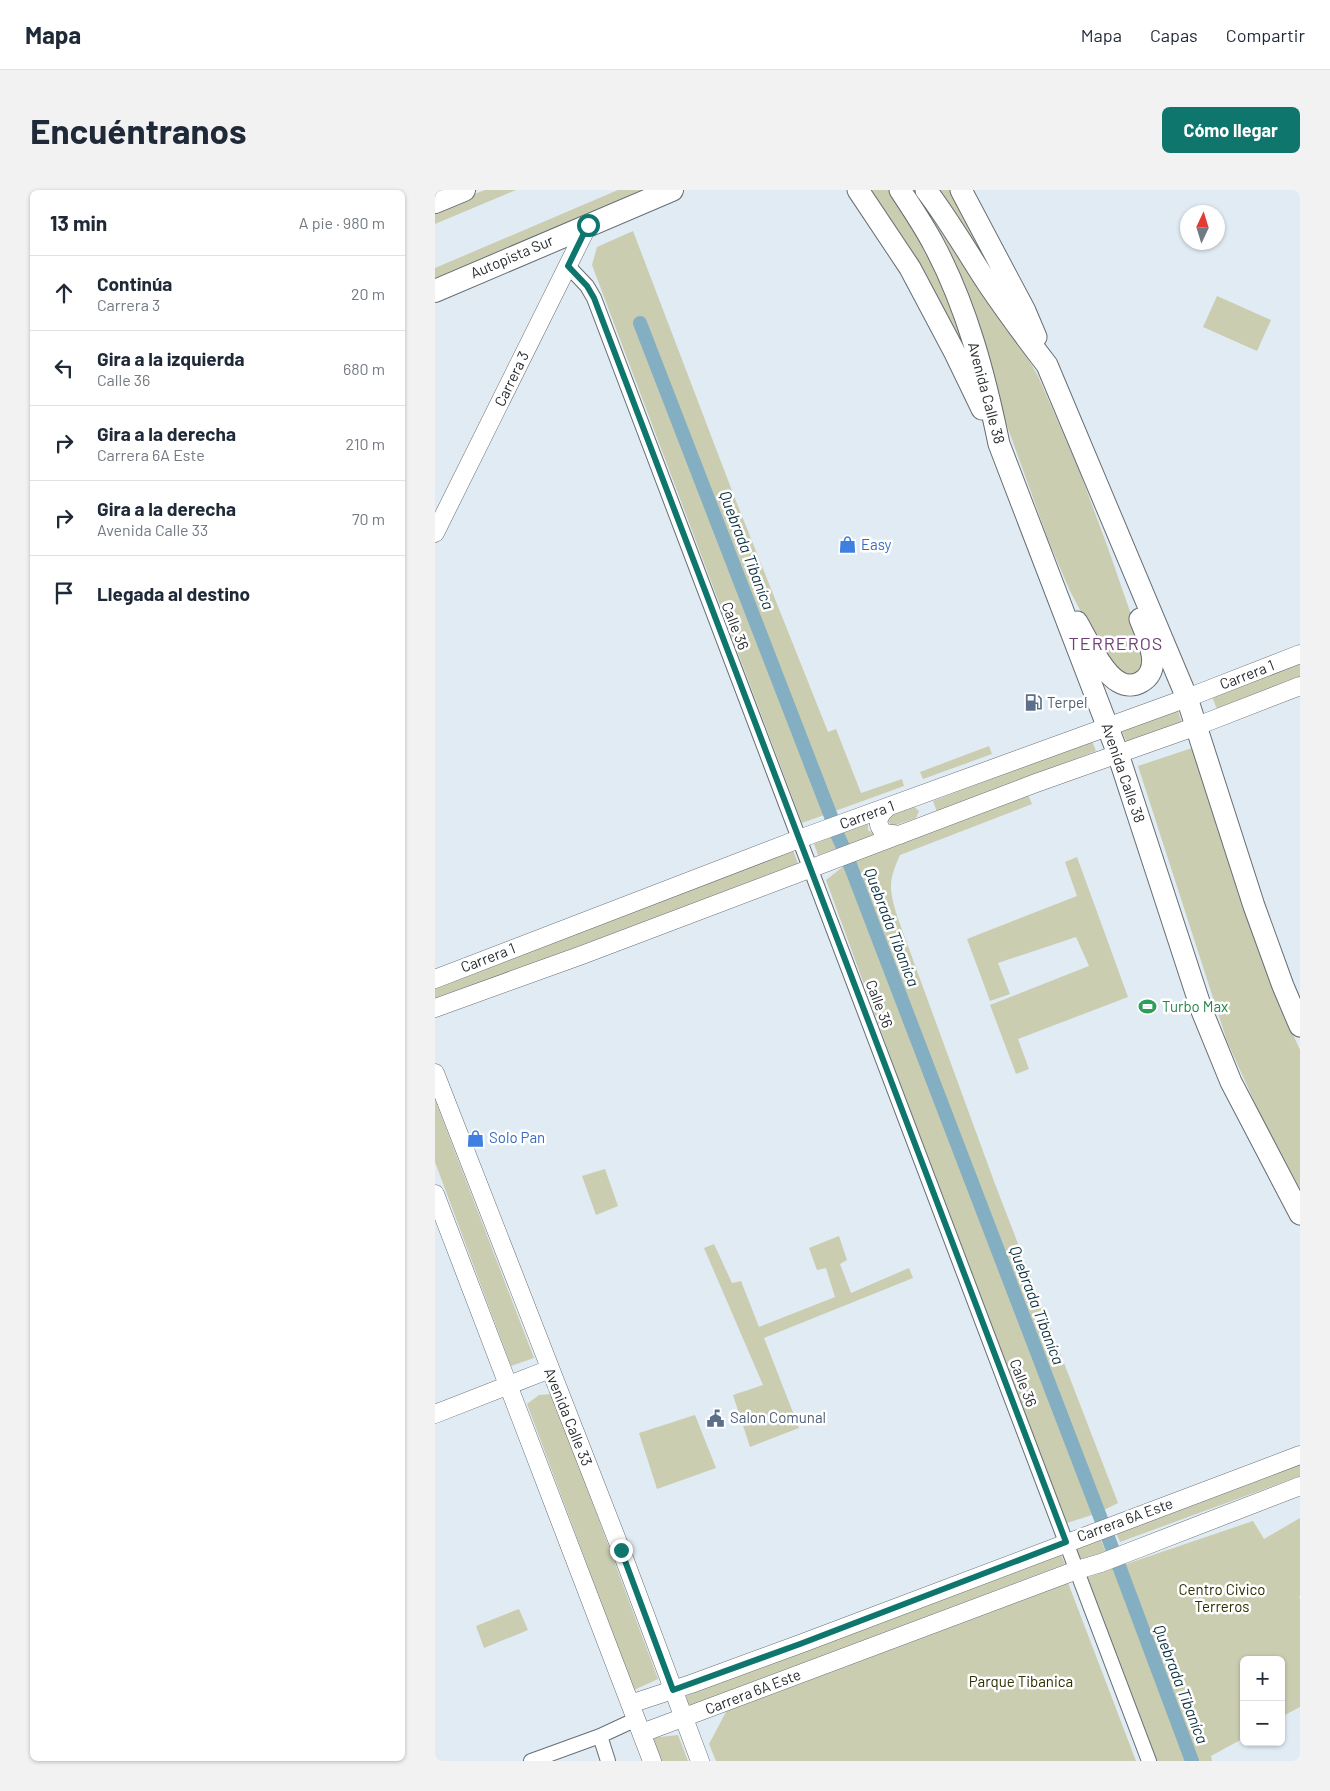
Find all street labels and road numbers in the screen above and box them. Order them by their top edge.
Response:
street label: Autopista Sur [467,230,556,282]
street label: Avenida Calle 38 [965,340,1009,446]
street label: Carrera 3 [490,348,532,409]
street label: Calle 36 [719,599,753,652]
street label: Carrera 1 [1217,655,1276,693]
street label: Avenida Calle 38 [1098,720,1149,825]
street label: Carrera 1 [837,796,896,832]
street label: Carrera 1 [458,938,517,976]
street label: Calle 36 [863,977,897,1030]
street label: Calle 36 [1007,1356,1041,1409]
street label: Avenida Calle 33 [541,1365,597,1468]
street label: Carrera 6A Este [1074,1493,1175,1545]
street label: Carrera 6A Este [702,1665,803,1718]

